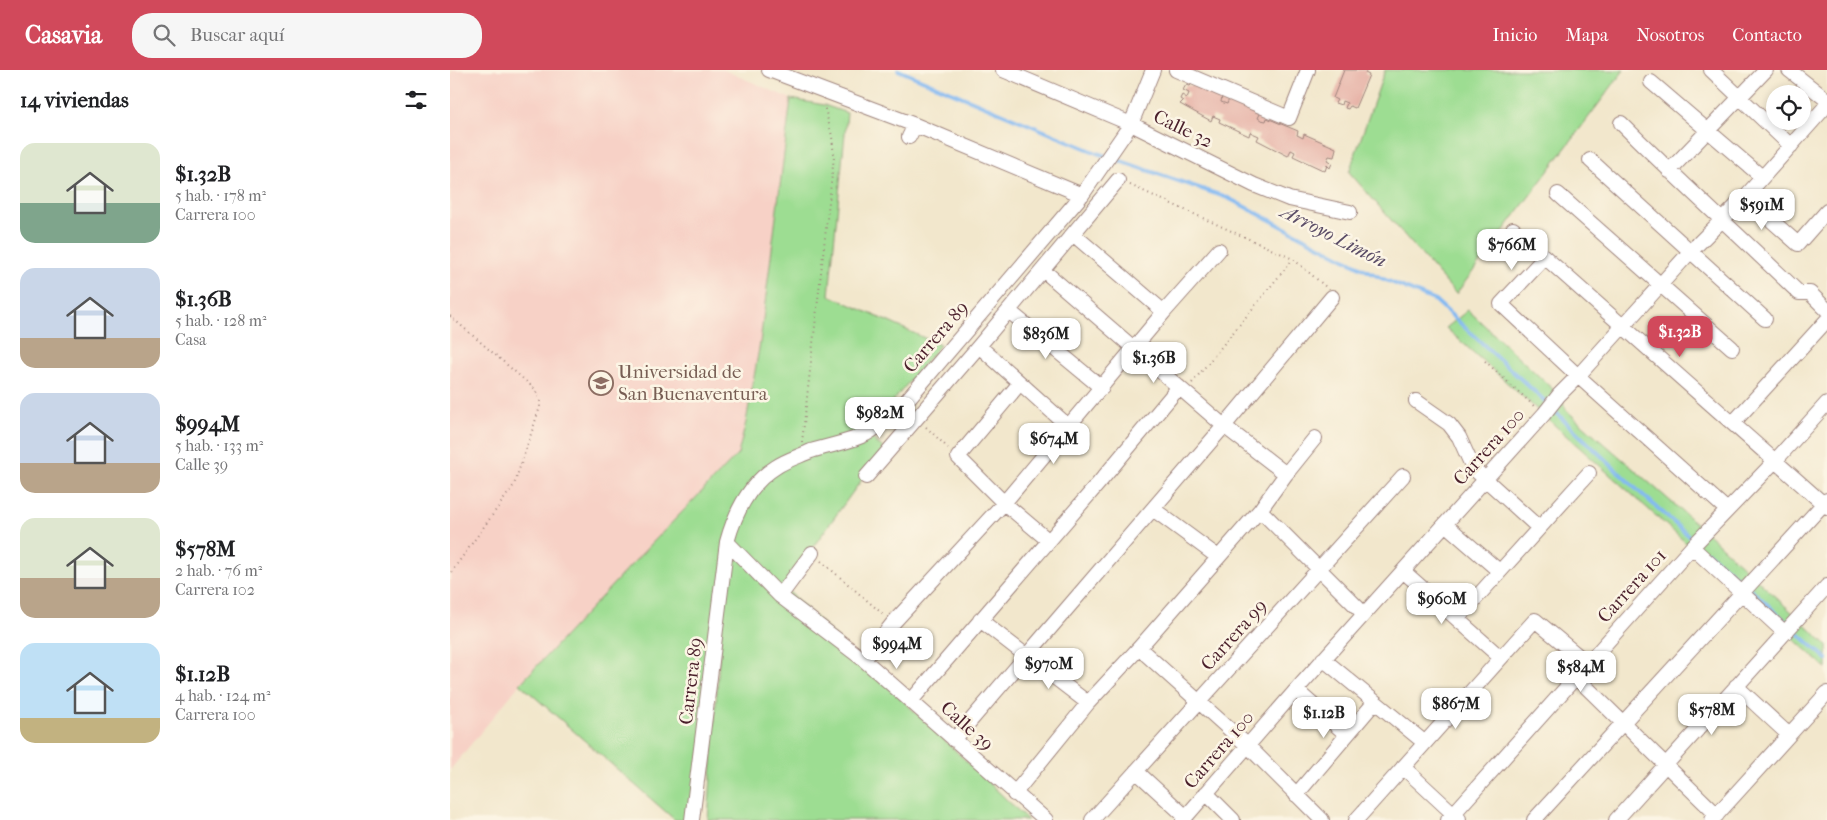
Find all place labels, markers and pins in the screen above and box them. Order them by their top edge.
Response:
pin: $591M [1727,189,1797,231]
pin: $766M [1477,228,1547,271]
pin: $1.32B [1639,316,1721,358]
pin: $836M [1011,318,1081,360]
pin: $1.36B [1113,342,1195,384]
place label: Universidad de San Buenaventura [618,361,768,405]
school or university icon: Universidad de San Buenaventura [588,370,614,396]
pin: $982M [845,396,915,439]
pin: $674M [1019,422,1089,465]
pin: $960M [1407,582,1477,625]
pin: $994M [862,628,932,670]
pin: $970M [1014,648,1084,690]
pin: $584M [1546,650,1616,693]
pin: $867M [1421,688,1491,730]
pin: $578M [1677,694,1747,736]
pin: $1.12B [1283,696,1365,739]

